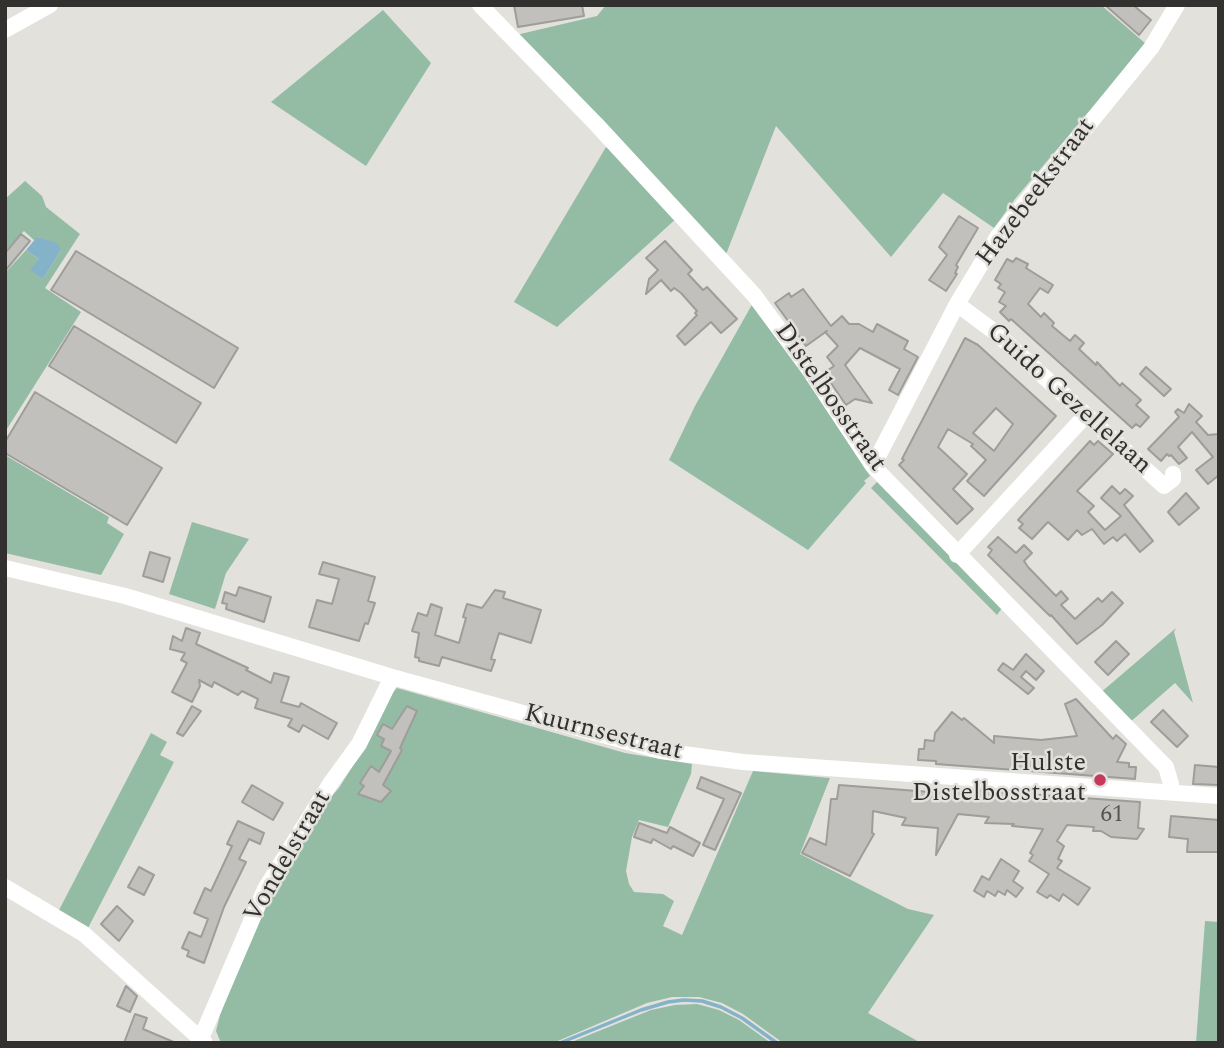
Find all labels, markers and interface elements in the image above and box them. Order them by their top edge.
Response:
street label: Hazebeekstraat [971,113,1103,273]
street label: Distelbosstraat [766,318,892,478]
street label: Guido Gezellelaan [979,318,1157,482]
street label: Kuurnsestraat [521,699,685,769]
place label: Hulste Distelbosstraat [912,749,1086,810]
marker: Hulste Distelbosstraat [1092,772,1108,788]
street label: Vondelstraat [239,785,339,929]
house number: 61 [1101,802,1123,830]

